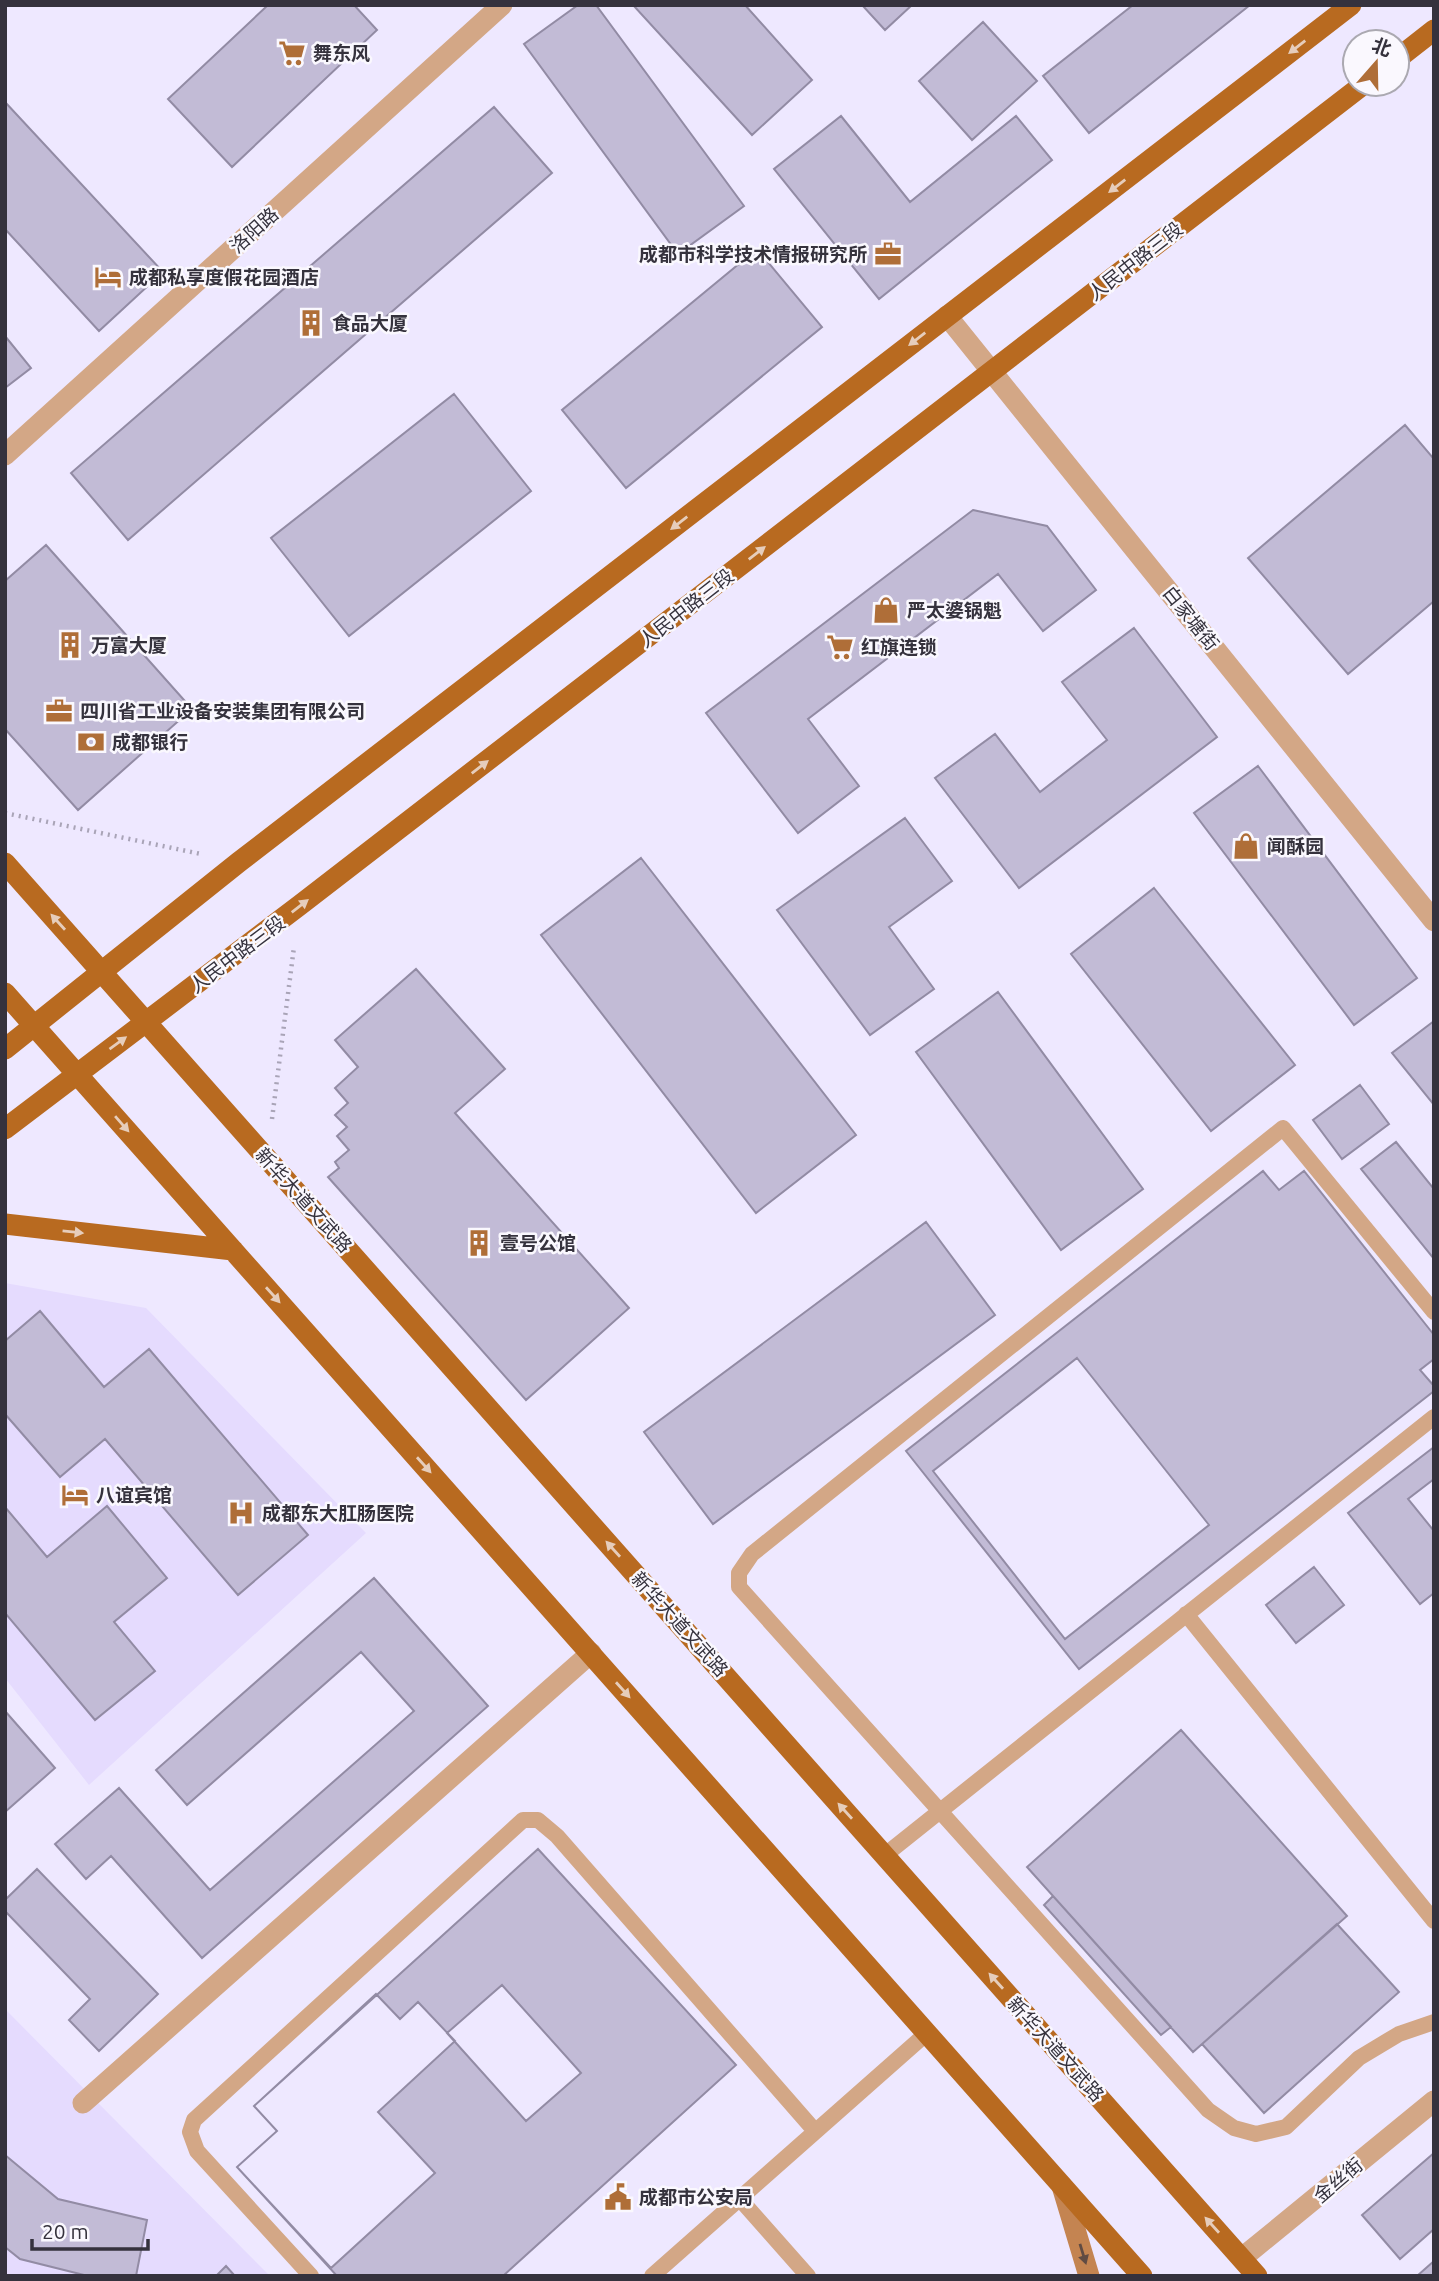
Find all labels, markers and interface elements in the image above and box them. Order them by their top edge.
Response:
north arrow [1341,28,1411,98]
text: 北 [1369,33,1395,61]
supermarket icon: 舞东风 [277,38,307,68]
one-way arrow [1288,39,1306,53]
place label: 舞东风 [313,42,370,64]
one-way arrow [1108,178,1126,193]
street label: 洛阳路 [225,203,283,257]
street label: 人民中路三段 [1083,217,1187,305]
office icon: 成都市科学技术情报研究所 [873,239,903,269]
place label: 成都市科学技术情报研究所 [639,243,867,265]
hotel icon: 成都私享度假花园酒店 [93,262,123,292]
place label: 成都私享度假花园酒店 [129,266,319,288]
building icon: 食品大厦 [296,308,326,338]
place label: 食品大厦 [332,312,408,334]
one-way arrow [908,331,926,346]
one-way arrow [670,515,688,530]
one-way arrow [748,547,766,561]
street label: 人民中路三段 [634,564,738,652]
street label: 白家塘街 [1159,582,1223,654]
shop icon: 严太婆锅魁 [871,595,901,625]
place label: 严太婆锅魁 [907,599,1002,621]
building icon: 万富大厦 [55,630,85,660]
supermarket icon: 红旗连锁 [825,632,855,662]
place label: 万富大厦 [91,634,167,656]
place label: 红旗连锁 [861,636,937,658]
office icon: 四川省工业设备安装集团有限公司 [44,696,74,726]
place label: 四川省工业设备安装集团有限公司 [80,700,365,722]
bank icon: 成都银行 [76,727,106,757]
place label: 成都银行 [112,731,188,753]
one-way arrow [470,759,488,774]
shop icon: 闻酥园 [1231,831,1261,861]
place label: 闻酥园 [1267,835,1324,857]
one-way arrow [290,898,308,913]
street label: 人民中路三段 [185,911,289,997]
one-way arrow [50,914,66,931]
one-way arrow [109,1036,127,1050]
one-way arrow [114,1115,130,1133]
street label: 新华大道文武路 [251,1143,357,1257]
one-way arrow [62,1227,84,1238]
building icon: 壹号公馆 [464,1228,494,1258]
place label: 壹号公馆 [500,1232,576,1254]
one-way arrow [265,1286,280,1303]
one-way arrow [416,1456,432,1474]
hotel icon: 八谊宾馆 [60,1480,90,1510]
place label: 八谊宾馆 [96,1484,172,1506]
hospital icon: 成都东大肛肠医院 [226,1498,256,1528]
place label: 成都东大肛肠医院 [262,1502,414,1524]
one-way arrow [605,1540,621,1558]
street label: 新华大道文武路 [627,1567,733,1681]
one-way arrow [615,1681,631,1698]
one-way arrow [838,1802,853,1819]
one-way arrow [988,1972,1004,1990]
street label: 新华大道文武路 [1003,1992,1109,2106]
street label: 金丝街 [1309,2153,1367,2207]
public building icon: 成都市公安局 [603,2182,633,2212]
place label: 成都市公安局 [639,2186,753,2208]
scale bar [32,2208,147,2252]
one-way arrow [1205,2216,1220,2233]
text: 20 m [42,2219,89,2243]
one-way arrow [1078,2244,1088,2265]

